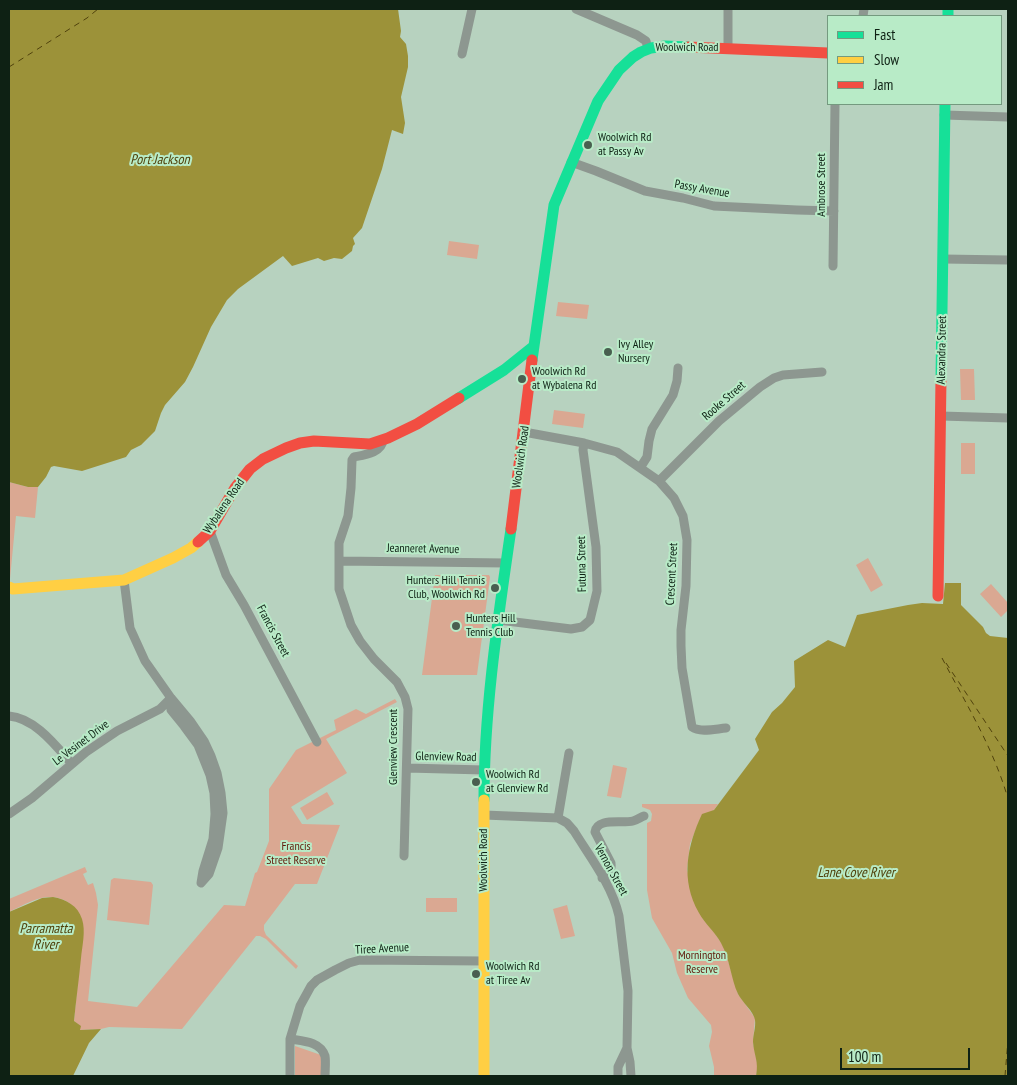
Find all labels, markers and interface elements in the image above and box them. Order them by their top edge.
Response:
legend [827,15,1002,105]
text: Fast [874,25,895,44]
street label: Woolwich Road [655,41,719,55]
text: Slow [874,50,899,69]
text: Jam [874,75,893,94]
place label: Woolwich Rd at Passy Av [598,131,652,159]
marker: Woolwich Rd at Passy Av [582,139,594,151]
water label: Port Jackson [130,152,190,168]
street label: Ambrose Street [815,153,829,217]
street label: Passy Avenue [673,177,731,201]
street label: Alexandra Street [934,315,950,385]
place label: Ivy Alley Nursery [618,338,653,366]
marker: Ivy Alley Nursery [602,346,614,358]
place label: Woolwich Rd at Wybalena Rd [532,365,596,393]
marker: Woolwich Rd at Wybalena Rd [516,373,528,385]
street label: Rooke Street [699,378,749,424]
street label: Woolwich Road [509,425,533,489]
street label: Wybalena Road [200,476,248,536]
street label: Futuna Street [574,536,590,592]
street label: Jeanneret Avenue [387,541,459,557]
street label: Crescent Street [663,542,681,606]
place label: Hunters Hill Tennis Club, Woolwich Rd [407,574,485,602]
marker: Hunters Hill Tennis Club, Woolwich Rd [489,582,501,594]
street label: Francis Street [253,603,293,659]
place label: Hunters Hill Tennis Club [466,612,516,640]
marker: Hunters Hill Tennis Club [450,620,462,632]
street label: Glenview Crescent [387,709,401,785]
street label: Le Vesinet Drive [50,717,112,769]
street label: Glenview Road [415,749,477,765]
place label: Woolwich Rd at Glenview Rd [486,768,548,796]
marker: Woolwich Rd at Glenview Rd [470,776,482,788]
street label: Woolwich Road [477,828,491,892]
park label: Francis Street Reserve [266,840,326,868]
street label: Vernon Street [591,842,631,898]
water label: Lane Cove River [817,865,895,881]
water label: Parramatta River [20,921,72,954]
street label: Tiree Avenue [355,940,409,958]
park label: Mornington Reserve [678,949,726,977]
place label: Woolwich Rd at Tiree Av [486,960,540,988]
marker: Woolwich Rd at Tiree Av [470,968,482,980]
scale bar [842,1038,972,1070]
text: 100 m [848,1047,881,1066]

